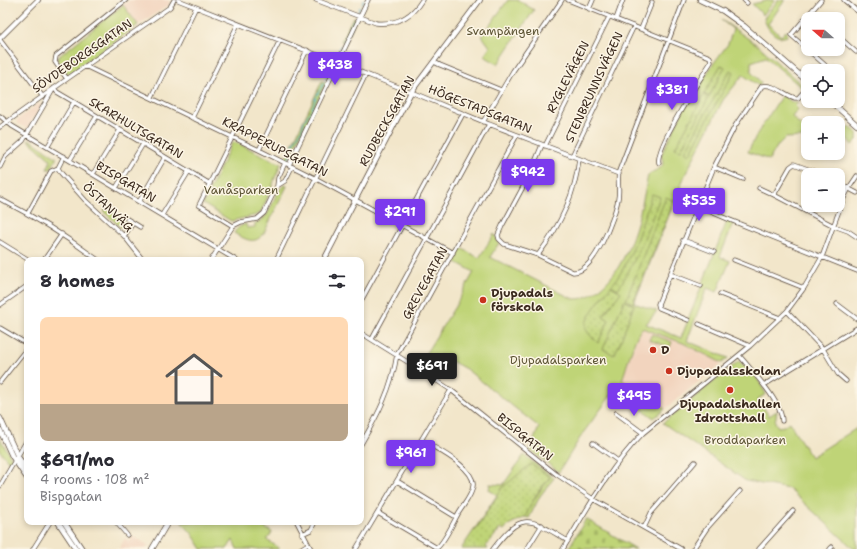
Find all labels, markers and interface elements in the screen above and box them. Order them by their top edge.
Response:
north arrow [801,12,845,56]
map controls [801,12,845,212]
street label: SÖVDEBORGSGATAN [29,15,135,97]
park label: Svampängen [467,23,539,39]
street label: STENBRUNNSVÄGEN [561,29,627,145]
street label: RYGLEVÄGEN [543,38,593,116]
pin: $438 [311,52,359,86]
text: $438 [317,56,353,73]
button: locate [801,64,845,108]
street label: RUDBECKSGATAN [355,73,419,169]
pin: $381 [648,77,696,111]
street label: HÖGESTADSGATAN [426,81,534,137]
text: $381 [656,81,688,98]
street label: SKARHULTSGATAN [86,94,186,162]
street label: KRAPPERUPSGATAN [219,113,331,181]
button: + [801,116,845,160]
street label: BISPGATAN [93,158,159,206]
pin: $942 [504,159,552,193]
text: $942 [511,163,545,180]
button: − [801,168,845,212]
street label: ÖSTANVÄG [79,179,137,235]
park label: Vanåsparken [204,182,278,198]
pin: $535 [675,188,723,222]
text: $535 [682,192,716,209]
pin: $291 [376,199,424,233]
text: $291 [384,203,416,220]
street label: GREVEGATAN [398,244,452,322]
text: 8 homes [40,270,115,292]
icon: filters [326,270,348,292]
place label: Djupadals förskola [491,285,553,315]
marker: Djupadals förskola [478,295,488,305]
place label: D [661,342,669,358]
icon: home [158,343,230,415]
marker: D [648,345,658,355]
park label: Djupadalsparken [510,352,606,368]
pin: $691 [408,353,456,387]
text: $691 [416,357,448,374]
place label: Djupadalsskolan [677,363,781,379]
marker: Djupadalsskolan [664,366,674,376]
pin: $495 [610,383,658,417]
marker: Djupadalshallen Idrottshall [725,385,735,395]
text: $495 [617,387,651,404]
place label: Djupadalshallen Idrottshall [679,396,781,426]
street label: BISPGATAN [494,410,556,464]
park label: Broddaparken [704,432,786,448]
pin: $961 [387,440,435,474]
text: $961 [395,444,427,461]
text: $691/mo [40,449,114,471]
text: 4 rooms · 108 m² [40,471,150,488]
text: Bispgatan [40,488,102,505]

